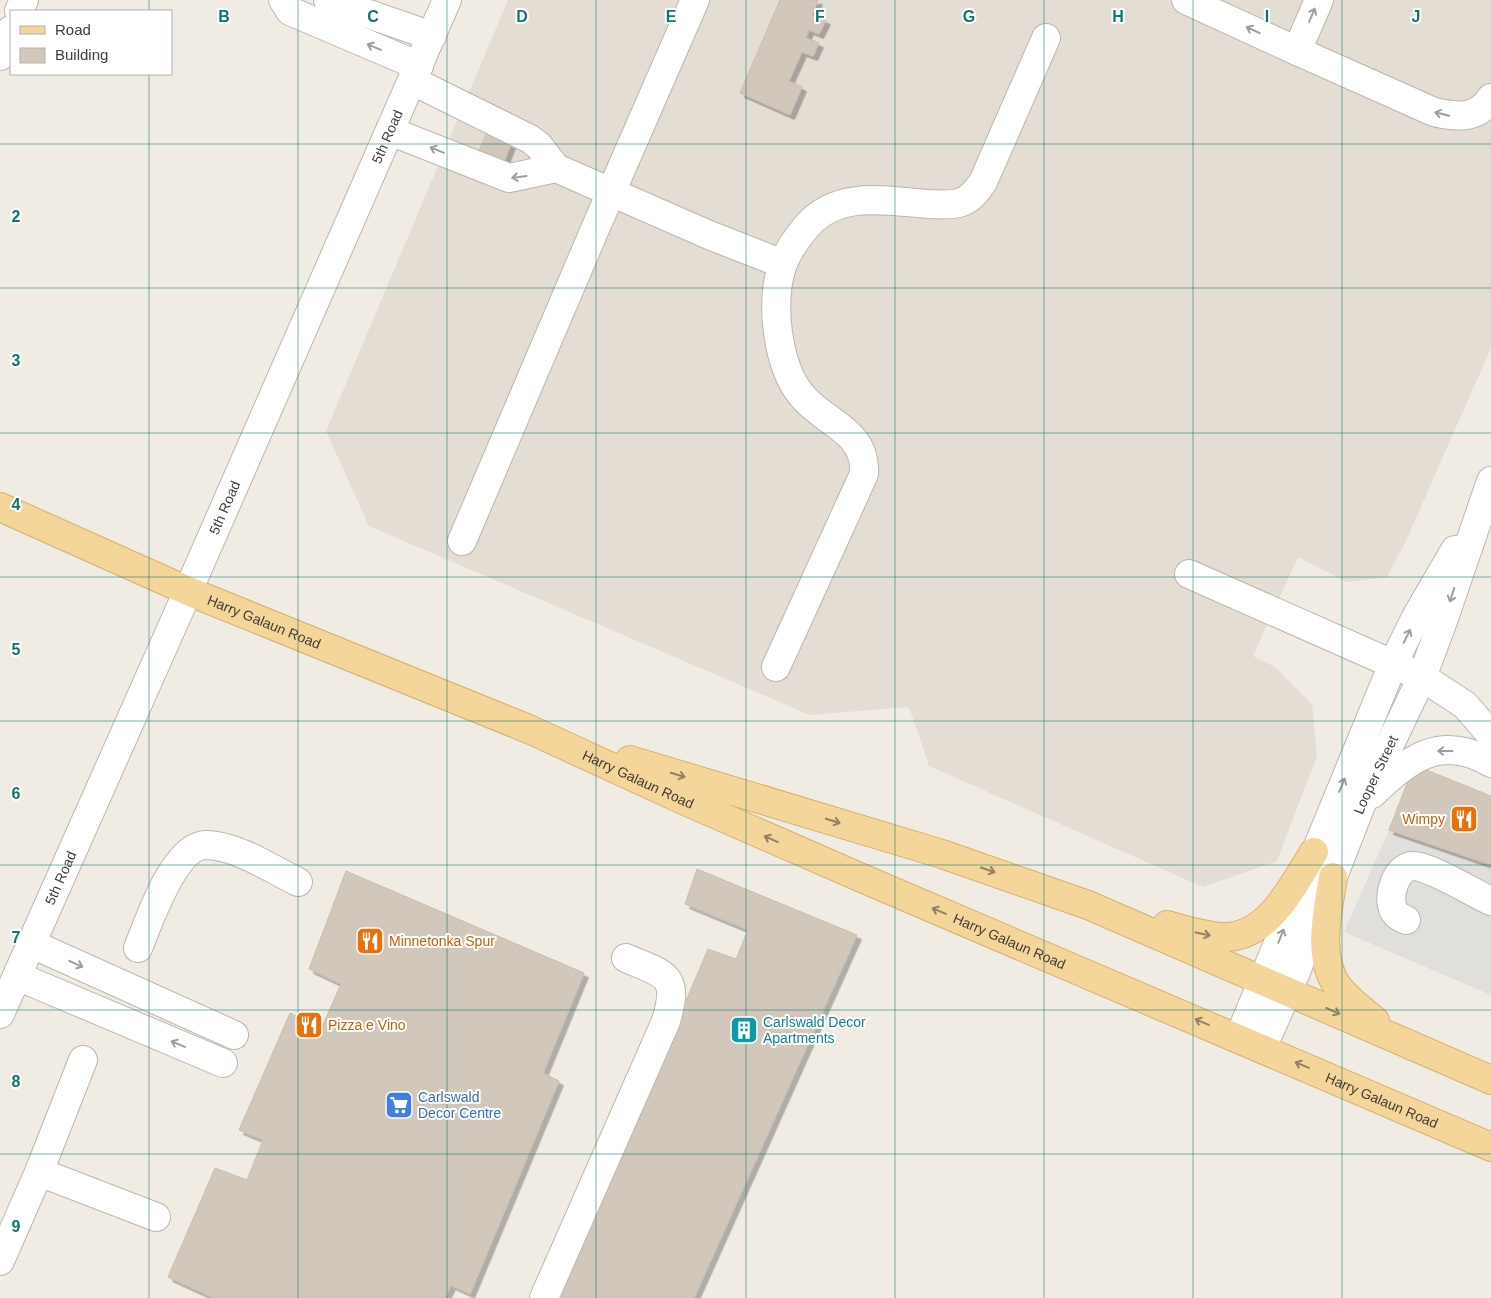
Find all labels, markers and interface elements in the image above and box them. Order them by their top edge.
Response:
text: B [218,8,230,25]
text: C [367,8,379,25]
text: D [516,8,528,25]
text: E [666,8,677,25]
text: F [815,8,825,25]
text: G [963,8,975,25]
text: H [1112,8,1124,25]
text: I [1265,8,1269,25]
one-way arrow [1308,8,1318,23]
text: J [1412,8,1420,25]
legend [10,10,172,75]
text: Road [55,21,91,38]
one-way arrow [1246,25,1261,35]
one-way arrow [367,42,382,52]
text: Building [55,46,108,63]
street label: 5th Road [368,107,406,166]
one-way arrow [1435,108,1451,118]
one-way arrow [430,145,445,154]
one-way arrow [511,172,527,182]
text: 2 [12,208,21,225]
text: 3 [12,352,21,369]
street label: 5th Road [206,478,243,537]
text: 4 [12,496,21,513]
one-way arrow [1447,587,1456,602]
street label: Harry Galaun Road [205,592,323,652]
one-way arrow [1403,629,1412,644]
text: 5 [12,641,21,658]
street label: Looper Street [1350,733,1401,816]
one-way arrow [1437,746,1453,756]
street label: Harry Galaun Road [580,747,696,812]
one-way arrow [669,770,685,780]
one-way arrow [1338,778,1348,793]
text: 6 [12,785,21,802]
restaurant icon: Wimpy [1449,804,1479,834]
place label: Wimpy [1402,811,1445,827]
one-way arrow [825,817,841,827]
one-way arrow [764,833,779,843]
street label: 5th Road [42,849,79,907]
one-way arrow [980,866,995,875]
one-way arrow [932,906,947,915]
street label: Harry Galaun Road [951,910,1068,972]
restaurant icon: Minnetonka Spur [355,926,385,956]
text: 7 [12,929,21,946]
one-way arrow [1194,929,1210,939]
one-way arrow [1277,929,1287,944]
place label: Minnetonka Spur [389,933,495,949]
one-way arrow [68,959,83,969]
one-way arrow [1325,1007,1340,1017]
restaurant icon: Pizza e Vino [294,1010,324,1040]
place label: Carlswald Decor Apartments [763,1014,866,1046]
building icon: Carlswald Decor Apartments [729,1015,759,1045]
one-way arrow [1195,1016,1210,1026]
place label: Pizza e Vino [328,1017,406,1033]
one-way arrow [171,1038,186,1048]
one-way arrow [1295,1060,1310,1070]
street label: Harry Galaun Road [1323,1069,1441,1131]
text: 8 [12,1073,21,1090]
place label: Carlswald Decor Centre [418,1089,501,1121]
supermarket icon: Carlswald Decor Centre [384,1090,414,1120]
text: 9 [12,1218,21,1235]

